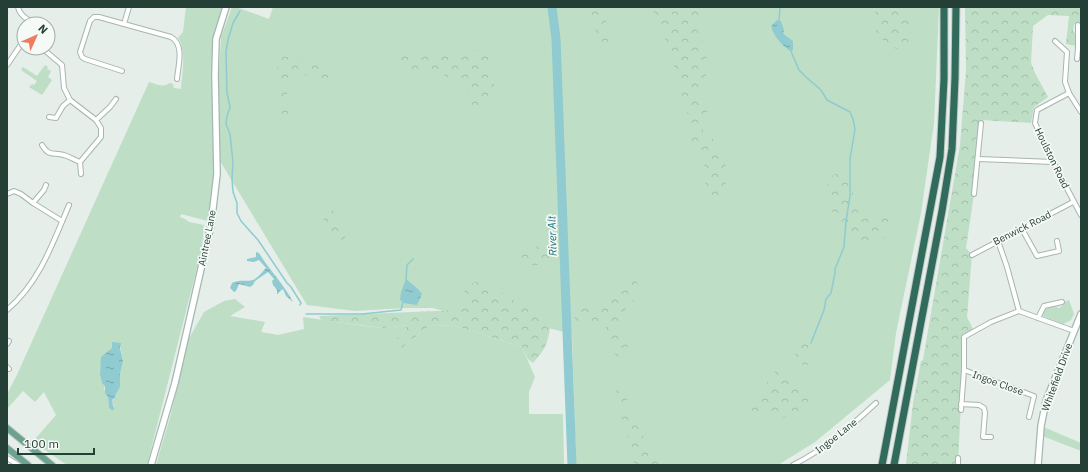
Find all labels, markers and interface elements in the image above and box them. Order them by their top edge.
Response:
north arrow [16,16,56,56]
text: N [35,21,51,37]
street label: Houlston Road [1032,125,1072,191]
street label: Aintree Lane [195,208,219,267]
street label: Benwick Road [991,208,1053,248]
water label: River Alt [544,215,560,256]
street label: Whitefield Drive [1039,341,1075,413]
street label: Ingoe Close [971,368,1026,398]
street label: Ingoe Lane [812,415,860,456]
scale bar [18,430,94,456]
text: 100 m [24,436,59,451]

